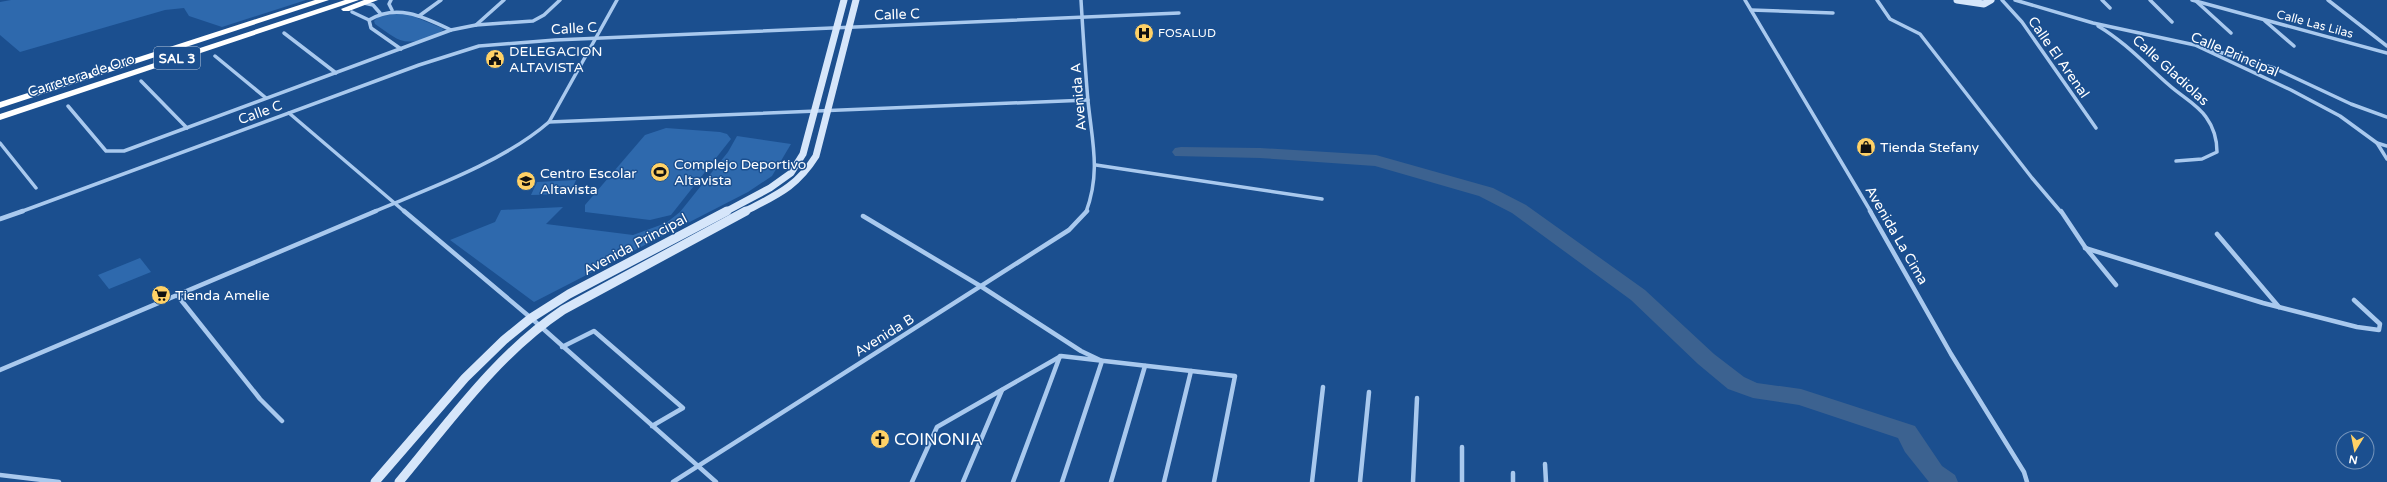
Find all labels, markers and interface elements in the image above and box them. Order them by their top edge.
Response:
street label: Calle C [874,5,920,24]
street label: Calle Las Lilas [2275,7,2355,41]
street label: Calle El Arenal [2024,13,2093,101]
street label: Calle C [551,19,598,38]
hospital icon: FOSALUD [1133,22,1155,44]
place label: FOSALUD [1158,26,1216,40]
street label: Calle Principal [2188,28,2281,81]
street label: Calle Gladiolas [2129,32,2213,109]
place label: DELEGACION ALTAVISTA [509,43,603,76]
road number: SAL 3 [154,47,200,69]
public building icon: DELEGACION ALTAVISTA [484,48,506,70]
street label: Carretera de Oro [26,50,137,101]
street label: Avenida A [1067,62,1090,132]
street label: Calle C [236,97,285,128]
shop icon: Tienda Stefany [1855,136,1877,158]
place label: Tienda Stefany [1880,139,1980,156]
place label: Complejo Deportivo Altavista [674,156,806,189]
sports icon: Complejo Deportivo Altavista [649,161,671,183]
place label: Centro Escolar Altavista [540,165,637,198]
school or university icon: Centro Escolar Altavista [515,170,537,192]
street label: Avenida La Cima [1861,183,1932,288]
street label: Avenida Principal [580,210,690,279]
supermarket icon: Tienda Amelie [150,284,172,306]
place label: Tienda Amelie [175,287,270,304]
street label: Avenida B [851,310,917,360]
church icon: COINONIA [869,428,891,450]
place label: COINONIA [894,429,983,450]
north arrow [2335,430,2375,470]
text: N [2348,452,2359,467]

